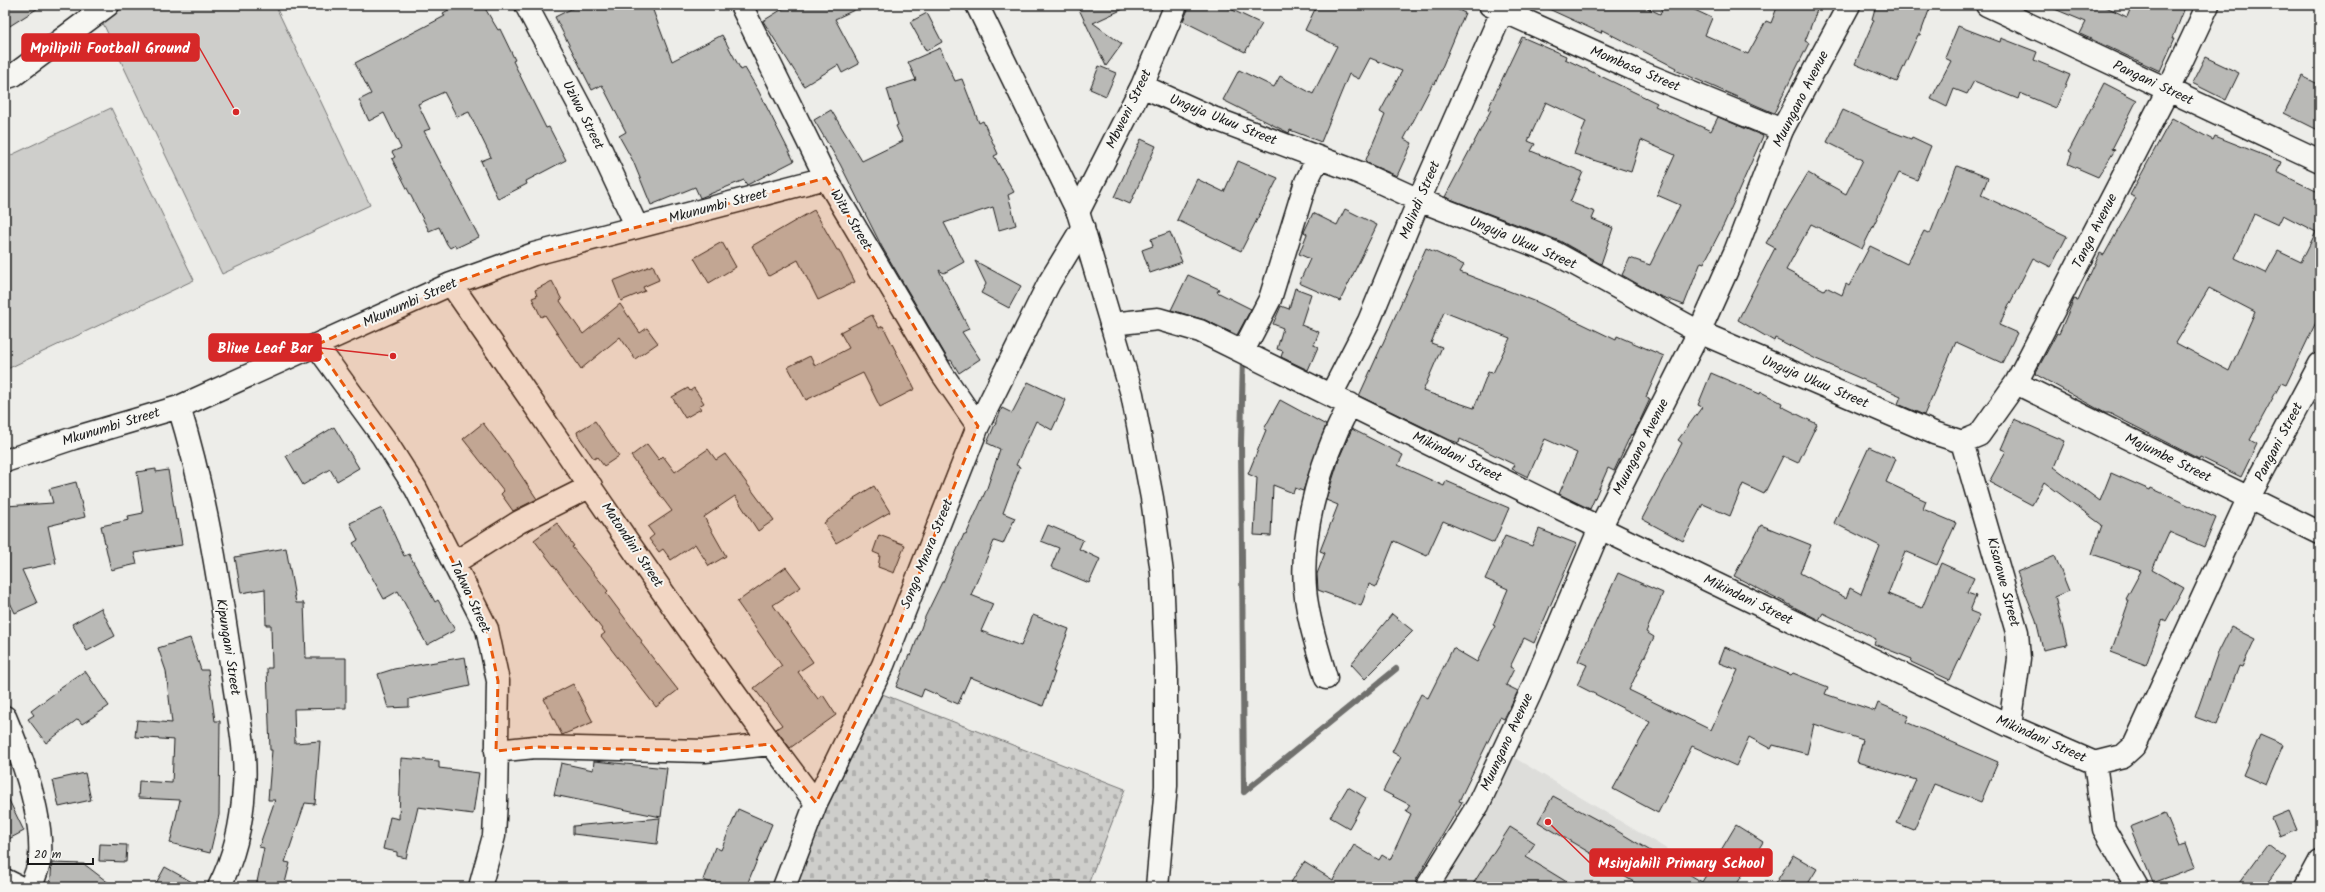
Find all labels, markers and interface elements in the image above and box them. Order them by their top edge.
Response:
callout: Mpilipili Football Ground [22,34,199,61]
text: Mpilipili Football Ground [30,37,191,61]
street label: Mombasa Street [1586,40,1684,98]
street label: Muungano Avenue [1767,46,1835,151]
street label: Pangani Street [2109,55,2197,112]
street label: Mbweni Street [1100,65,1158,152]
street label: Uziwa Street [556,77,610,154]
street label: Unguja Ukuu Street [1166,88,1281,152]
street label: Malindi Street [1394,157,1447,243]
street label: Mkunumbi Street [666,182,770,230]
street label: Witu Street [824,185,878,255]
street label: Tanga Avenue [2067,189,2124,272]
street label: Unguja Ukuu Street [1466,211,1581,276]
street label: Mkunumbi Street [359,272,461,334]
callout: Bliue Leaf Bar [209,334,321,361]
text: Bliue Leaf Bar [217,337,313,361]
street label: Unguja Ukuu Street [1758,350,1873,415]
street label: Muungano Avenue [1607,394,1675,499]
street label: Pangani Street [2249,398,2309,485]
street label: Mkunumbi Street [59,401,163,452]
street label: Mikindani Street [1408,426,1506,488]
street label: Majumbe Street [2121,428,2215,489]
street label: Songo Mnara Street [895,495,959,612]
street label: Matondini Street [595,498,669,593]
street label: Kisarawe Street [1980,535,2026,630]
street label: Takwa Street [444,557,497,637]
street label: Mikindani Street [1699,569,1797,631]
street label: Kipungani Street [209,597,247,698]
street label: Muungano Avenue [1475,689,1540,795]
street label: Mikindani Street [1992,709,2090,769]
scale bar [28,840,93,866]
text: 20 m [34,845,62,864]
callout: Msinjahili Primary School [1590,849,1772,876]
text: Msinjahili Primary School [1598,852,1764,876]

